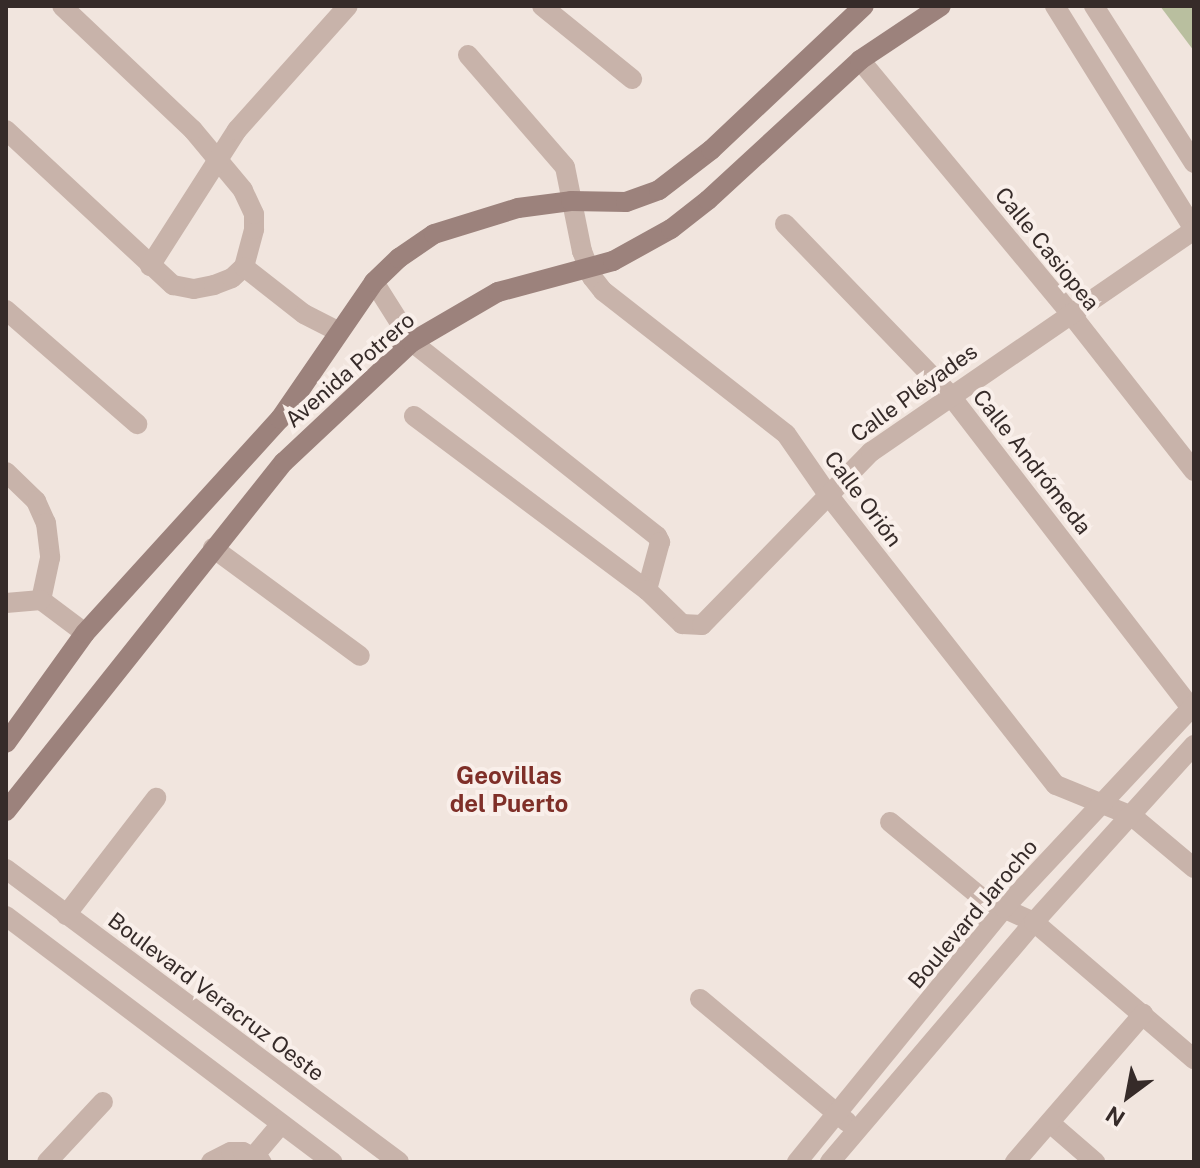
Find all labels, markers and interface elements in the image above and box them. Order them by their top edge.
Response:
street label: Calle Casiopea [989,182,1105,316]
street label: Avenida Potrero [280,307,420,433]
street label: Calle Pléyades [845,338,983,448]
street label: Calle Andrómeda [967,384,1097,540]
street label: Calle Orión [819,446,907,552]
district label: Geovillas del Puerto [450,762,568,818]
street label: Boulevard Jarocho [903,834,1043,994]
street label: Boulevard Veracruz Oeste [103,907,329,1087]
north arrow [1088,1056,1168,1136]
text: N [1101,1101,1129,1132]

